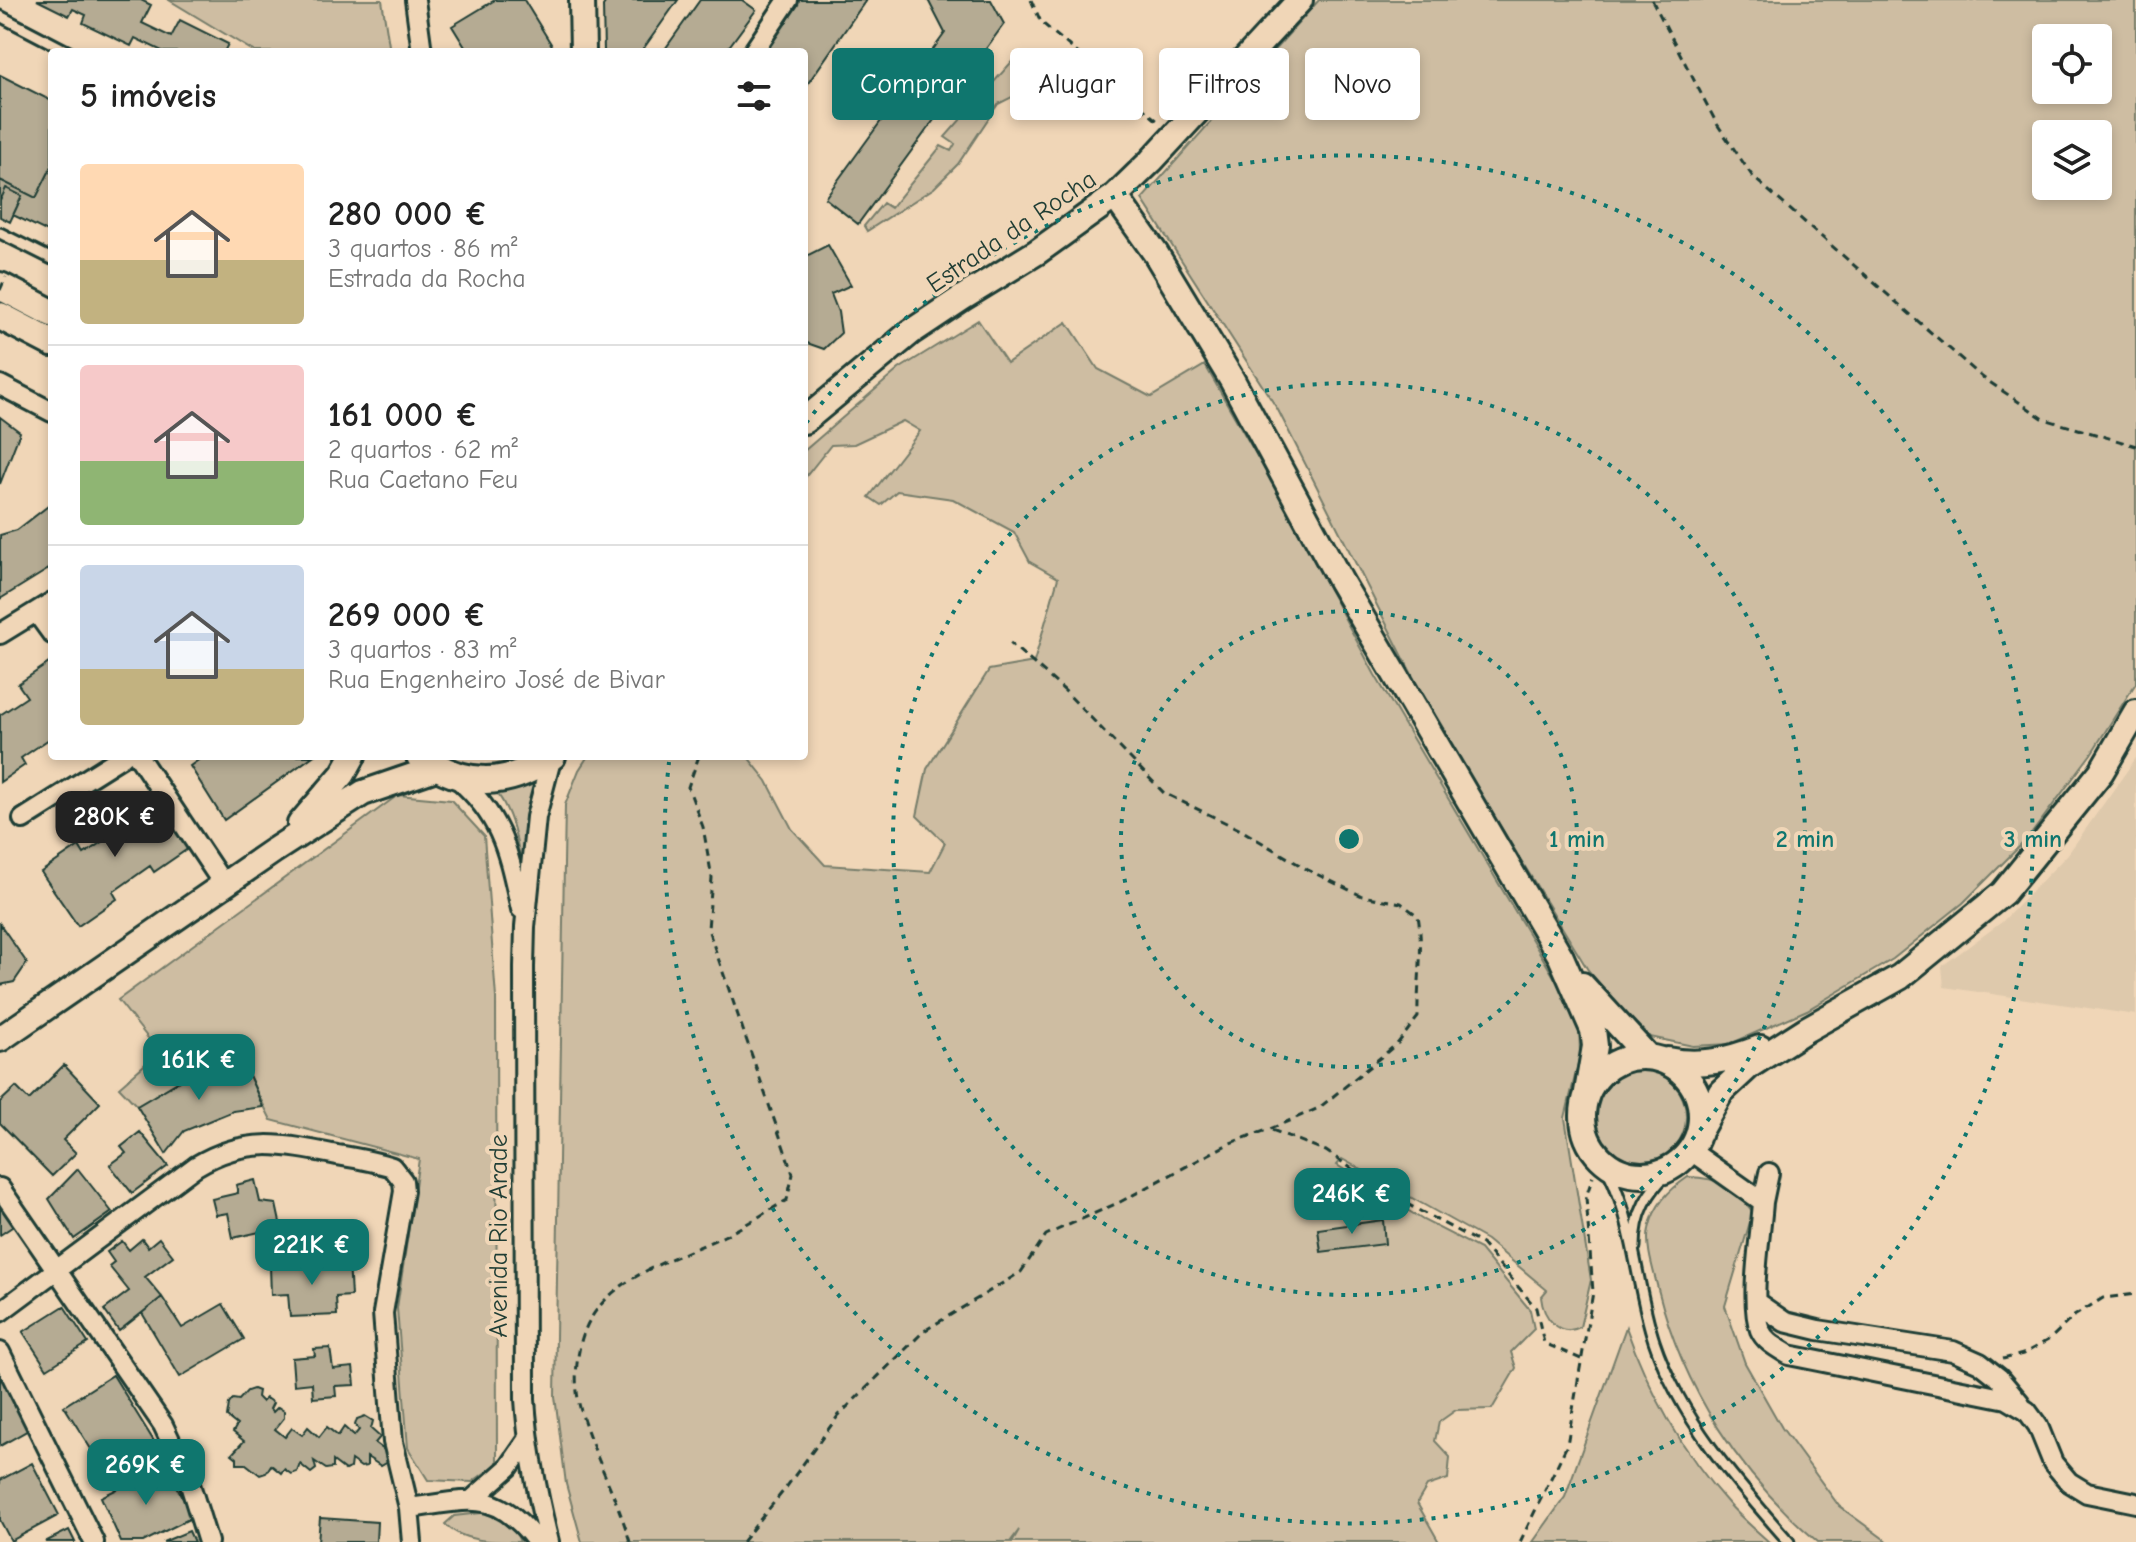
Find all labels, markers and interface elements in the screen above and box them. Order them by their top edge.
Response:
map controls [2032,24,2112,200]
button: locate [2032,24,2112,104]
chip: Comprar [832,48,994,120]
chip: Alugar [1010,48,1143,120]
chip: Filtros [1159,48,1289,120]
chip: Novo [1305,48,1420,120]
icon: filters [732,74,776,118]
text: 5 imóveis [80,76,216,116]
button: layers [2032,120,2112,200]
street label: Estrada da Rocha [921,164,1102,300]
text: 280 000 € [328,194,488,234]
icon: home [144,196,240,292]
text: 3 quartos · 86 m² [328,234,517,264]
text: Estrada da Rocha [328,264,526,294]
text: 161 000 € [328,395,478,435]
icon: home [144,397,240,493]
text: 2 quartos · 62 m² [328,435,518,465]
text: Rua Caetano Feu [328,465,518,495]
text: 269 000 € [328,595,486,635]
icon: home [144,597,240,693]
text: 3 quartos · 83 m² [328,635,517,665]
text: Rua Engenheiro José de Bivar [328,665,665,695]
pin: 280K € [50,791,180,859]
text: 280K € [74,802,156,832]
centre of rings [1335,825,1363,853]
text: 1 min [1549,825,1605,853]
text: 2 min [1776,825,1834,853]
text: 3 min [2004,825,2062,853]
pin: 161K € [134,1034,264,1102]
text: 161K € [161,1045,237,1075]
street label: Avenida Rio Arade [484,1134,514,1338]
pin: 246K € [1287,1168,1417,1236]
text: 246K € [1312,1179,1392,1209]
pin: 221K € [247,1219,377,1287]
text: 221K € [273,1230,351,1260]
pin: 269K € [81,1439,211,1507]
text: 269K € [105,1450,187,1480]

